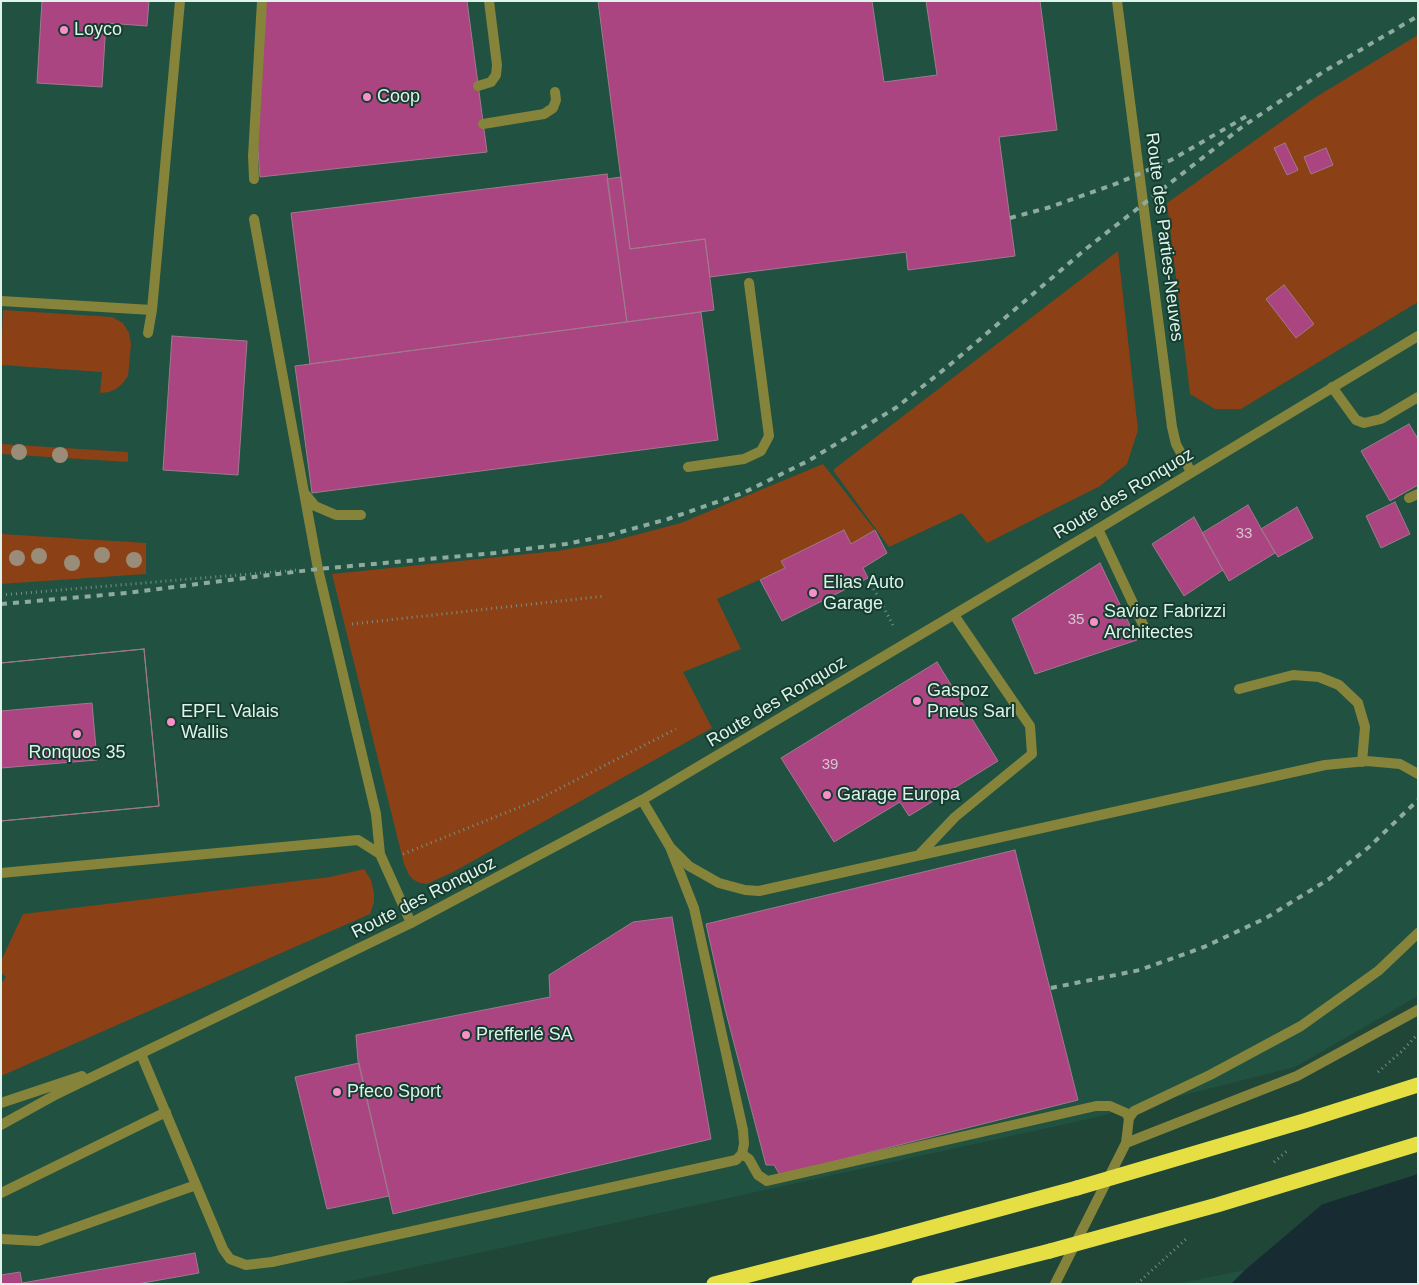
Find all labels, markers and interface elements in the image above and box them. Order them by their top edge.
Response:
place label: Loyco [74,19,122,41]
marker: Loyco [58,24,70,36]
place label: Coop [377,86,420,108]
marker: Coop [361,91,373,103]
street label: Route des Parties-Neuves [1140,131,1188,343]
street label: Route des Ronquoz [1050,444,1198,544]
house number: 33 [1236,525,1252,543]
place label: Elias Auto Garage [823,572,904,614]
marker: Elias Auto Garage [807,587,819,599]
place label: Savioz Fabrizzi Architectes [1104,601,1226,644]
house number: 35 [1068,611,1084,629]
marker: Savioz Fabrizzi Architectes [1088,616,1100,628]
street label: Route des Ronquoz [703,652,851,752]
place label: Gaspoz Pneus Sarl [927,680,1015,722]
marker: Gaspoz Pneus Sarl [911,695,923,707]
place label: EPFL Valais Wallis [181,701,279,744]
marker: EPFL Valais Wallis [165,716,177,728]
marker: Ronquos 35 [71,728,83,740]
place label: Ronquos 35 [28,742,126,764]
house number: 39 [822,756,838,774]
place label: Garage Europa [837,784,960,806]
marker: Garage Europa [821,789,833,801]
street label: Route des Ronquoz [348,852,500,944]
place label: Prefferlé SA [476,1024,573,1046]
marker: Prefferlé SA [460,1029,472,1041]
place label: Pfeco Sport [347,1081,441,1103]
marker: Pfeco Sport [331,1086,343,1098]

